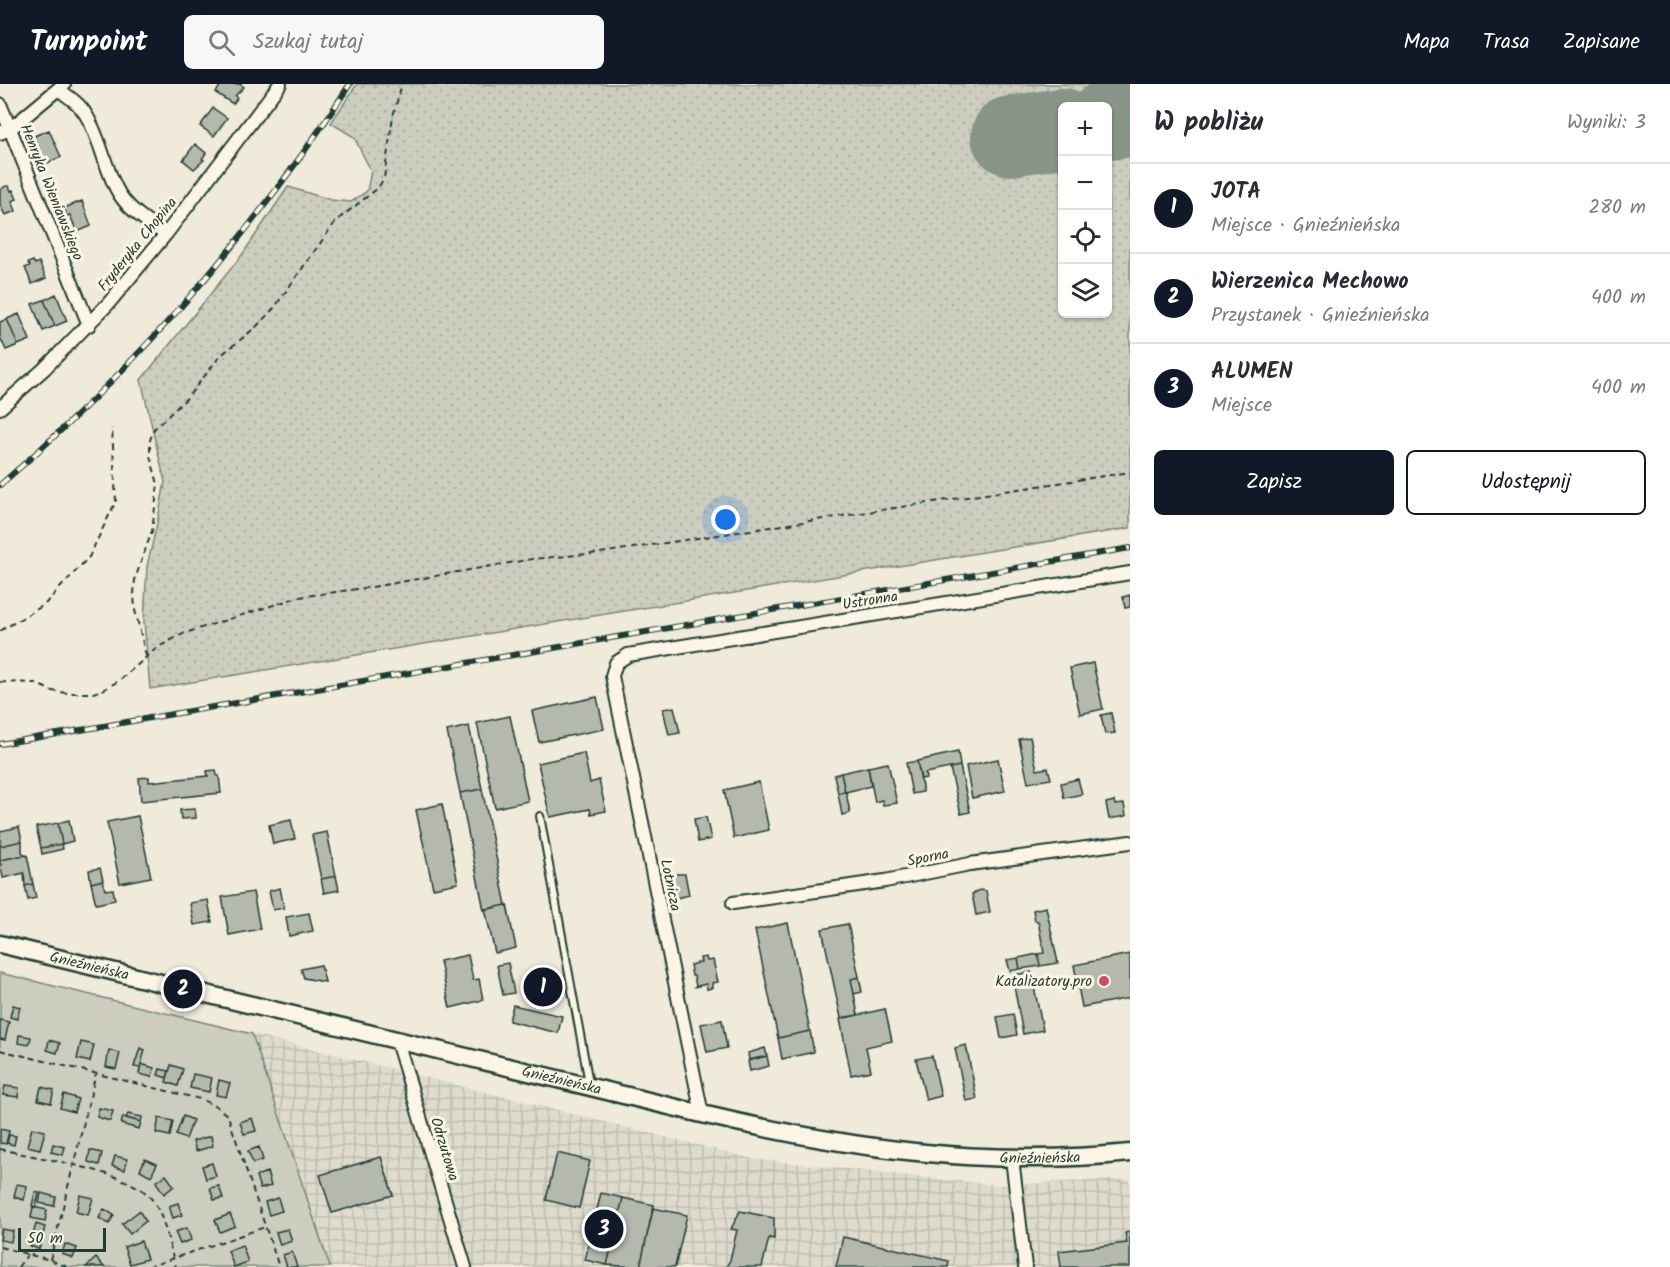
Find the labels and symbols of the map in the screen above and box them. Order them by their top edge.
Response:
street label: Henryka Wieniawskiego [13,121,89,264]
street label: Fryderyka Chopina [92,192,184,297]
your location [711,505,740,534]
street label: Ustronna [841,585,900,617]
street label: Sporna [905,842,951,874]
street label: Lotnicza [653,857,687,913]
street label: Gnieźnieńska [47,945,131,988]
pin: 1 [524,964,562,1010]
pin: 2 [164,966,202,1012]
place label: Katalizatory.pro [995,970,1092,994]
marker: Katalizatory.pro [1097,974,1111,988]
street label: Gnieźnieńska [519,1060,604,1102]
street label: Odrzutowa [423,1115,465,1184]
street label: Gnieźnieńska [999,1146,1081,1171]
pin: 3 [584,1206,624,1252]
scale bar [18,1225,106,1252]

